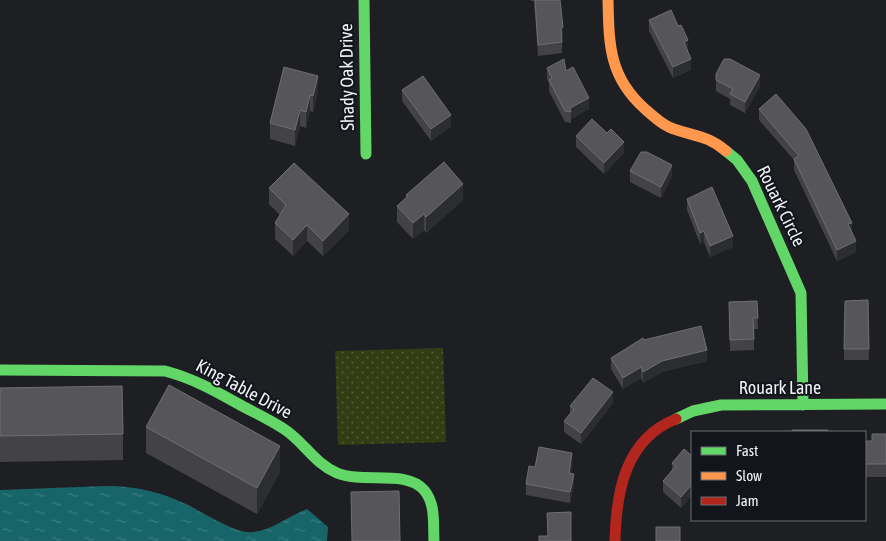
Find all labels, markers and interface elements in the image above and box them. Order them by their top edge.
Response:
street label: Shady Oak Drive [335,23,358,131]
street label: Rouark Circle [753,162,810,250]
street label: King Table Drive [193,354,296,423]
street label: Rouark Lane [739,377,821,398]
legend [691,431,866,521]
text: Fast [736,442,758,459]
text: Slow [736,467,762,484]
text: Jam [736,492,759,509]

